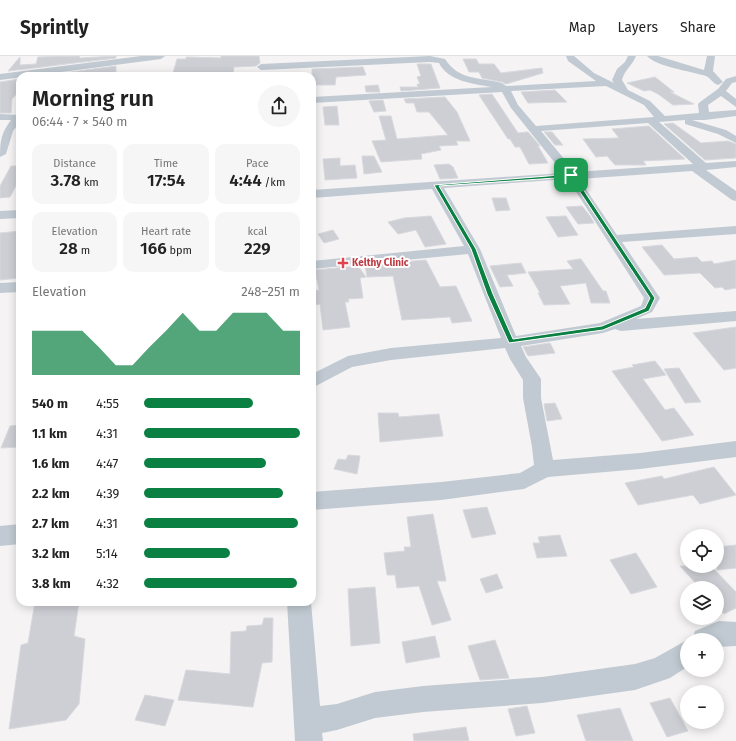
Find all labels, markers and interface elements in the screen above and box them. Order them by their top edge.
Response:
text: Sprintly [20,16,89,39]
text: Map [569,19,595,36]
text: Layers [617,19,658,36]
text: Share [680,19,716,36]
text: Morning run [32,85,154,112]
button: share [258,85,300,127]
text: 06:44 · 7 × 540 m [32,114,128,129]
text: Distance [53,157,96,170]
text: Time [154,157,178,170]
text: Pace [246,157,269,170]
pin [554,158,588,192]
icon: arrive [560,164,582,186]
text: 3.78 [51,170,81,191]
text: 17:54 [147,170,185,191]
text: 4:44 [229,170,262,191]
text: km [81,176,99,189]
text: /km [262,176,285,189]
text: Elevation [52,225,98,238]
text: Heart rate [141,225,191,238]
text: kcal [247,225,267,238]
text: 28 [59,238,78,259]
text: 166 [140,238,167,259]
text: 229 [244,238,271,259]
text: m [78,244,90,257]
text: bpm [167,244,192,257]
marker: Kelthy Clinic [337,257,349,269]
place label: Kelthy Clinic [352,257,409,269]
text: Elevation [32,284,86,299]
text: 248–251 m [241,284,300,299]
text: 540 m [32,396,68,411]
text: 4:55 [96,396,119,411]
text: 1.1 km [32,426,67,441]
text: 4:31 [96,426,118,441]
text: 1.6 km [32,456,70,471]
text: 4:47 [96,456,118,471]
text: 2.2 km [32,486,70,501]
text: 4:39 [96,486,119,501]
text: 2.7 km [32,516,69,531]
text: 4:31 [96,516,118,531]
map controls [680,529,724,729]
button: locate [680,529,724,573]
text: 3.2 km [32,546,70,561]
text: 5:14 [96,546,118,561]
text: 3.8 km [32,576,71,591]
text: 4:32 [96,576,119,591]
button: layers [680,581,724,625]
button: + [680,633,724,677]
button: − [680,685,724,729]

